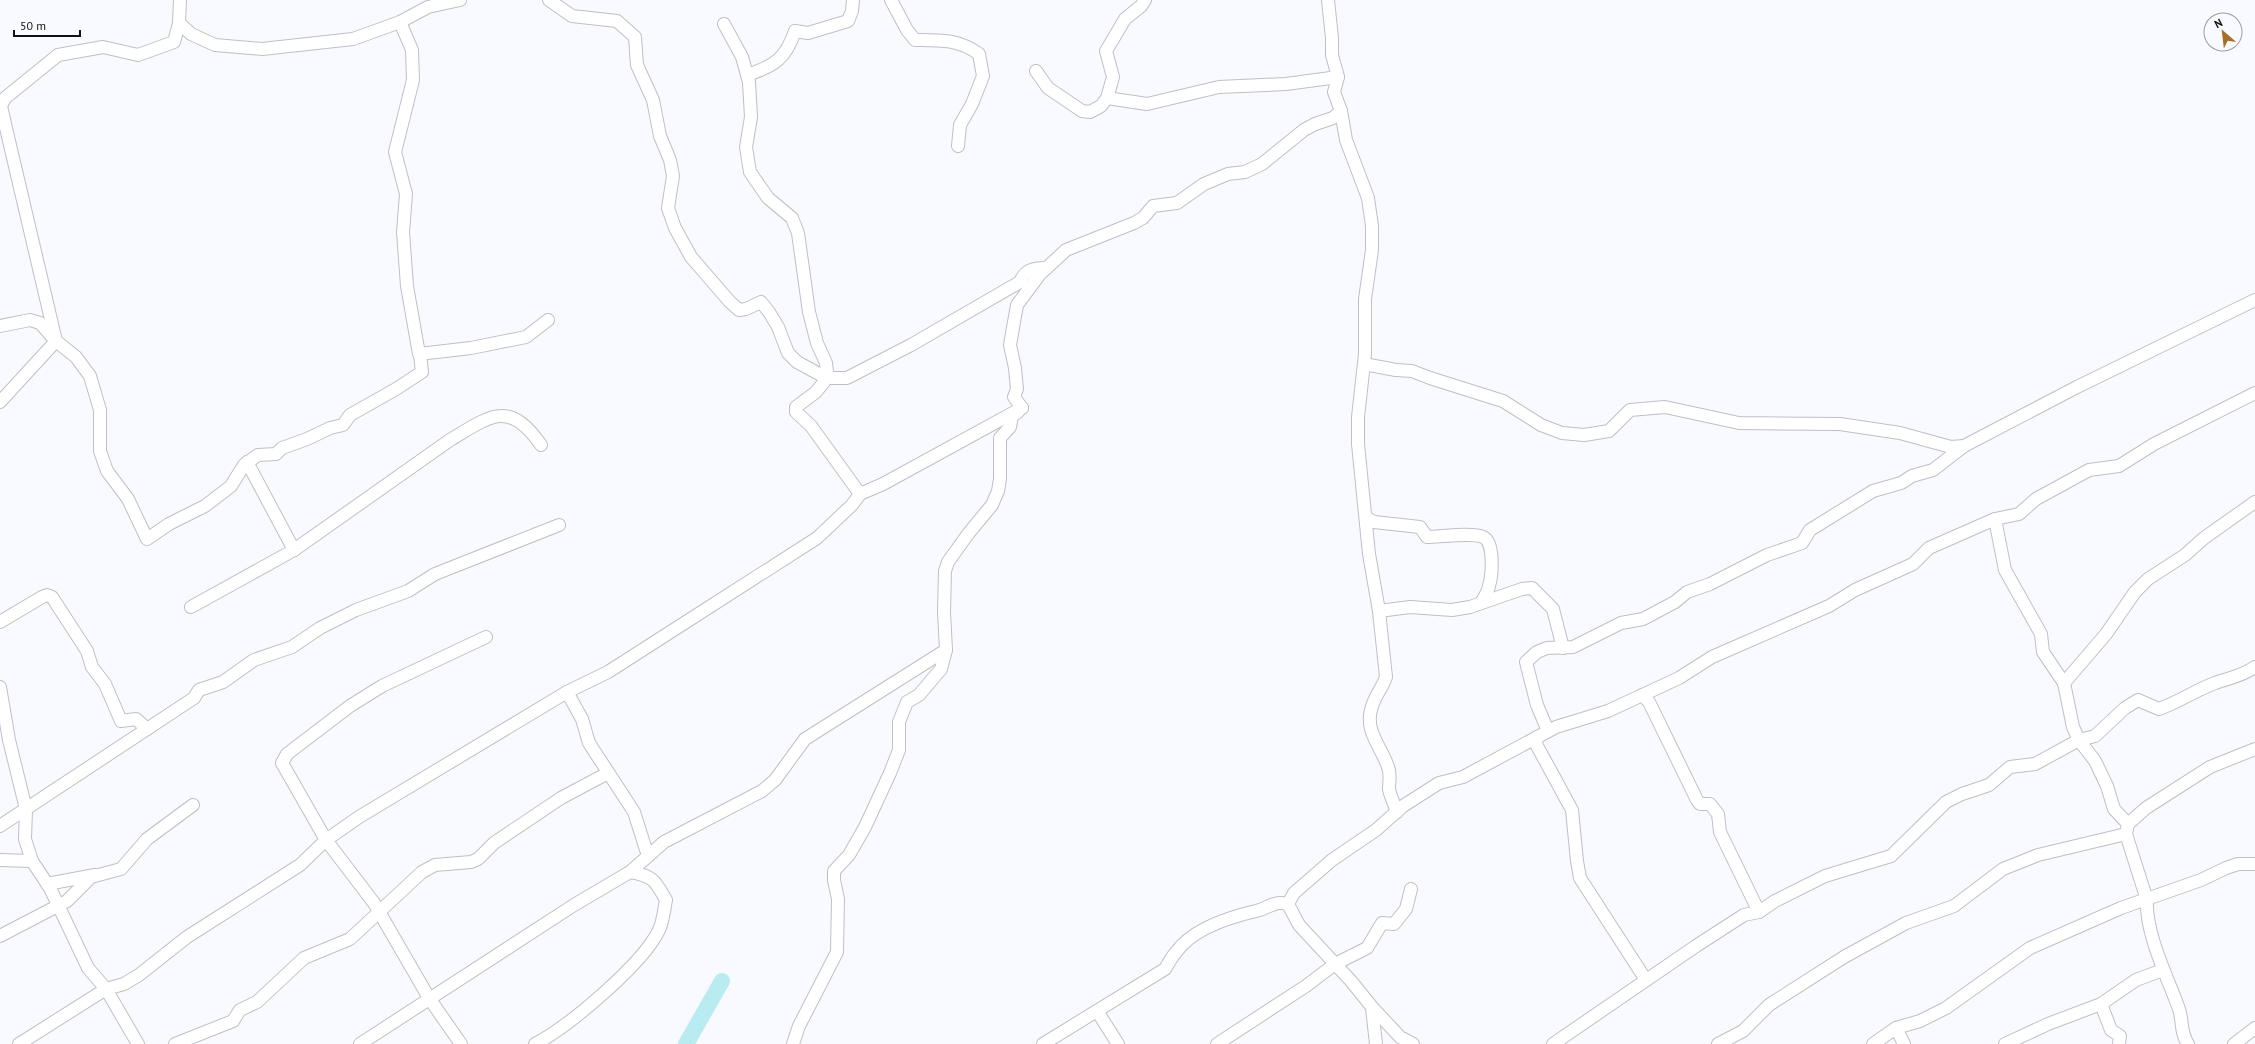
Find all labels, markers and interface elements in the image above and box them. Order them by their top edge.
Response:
scale bar [14,12,80,38]
north arrow [2203,12,2243,52]
text: N [2212,15,2225,31]
text: 50 m [20,18,46,33]

